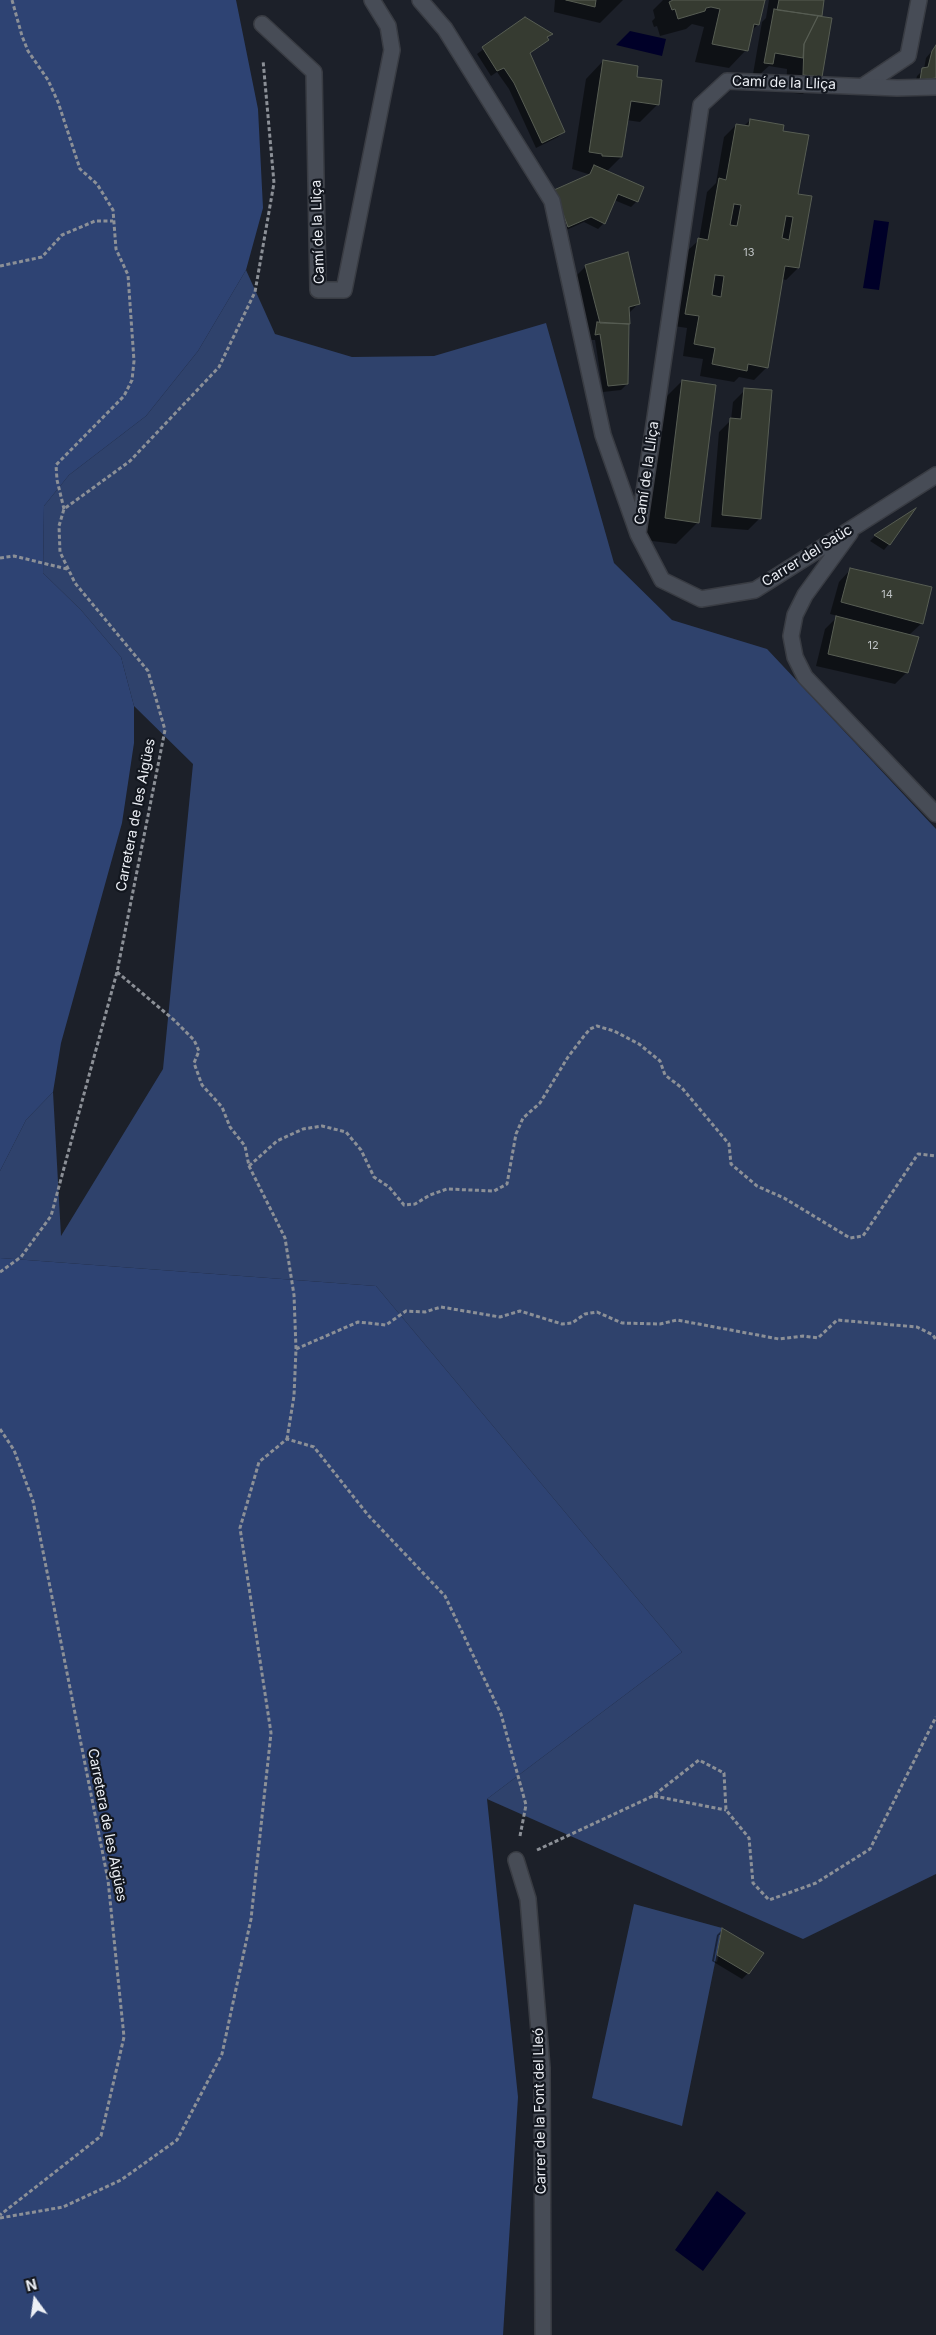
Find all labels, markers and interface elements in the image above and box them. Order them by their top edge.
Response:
street label: Camí de la Lliça [732,73,836,93]
street label: Camí de la Lliça [308,180,328,284]
house number: 13 [743,246,755,260]
street label: Camí de la Lliça [631,420,663,526]
street label: Carrer del Saüc [759,522,855,590]
house number: 14 [881,588,893,602]
house number: 12 [867,639,879,653]
street label: Carretera de les Aigües [113,737,159,893]
street label: Carretera de les Aigües [84,1747,130,1903]
street label: Carrer de la Font del Lleó [530,2028,550,2194]
north arrow [10,2275,60,2325]
text: N [24,2275,38,2295]

